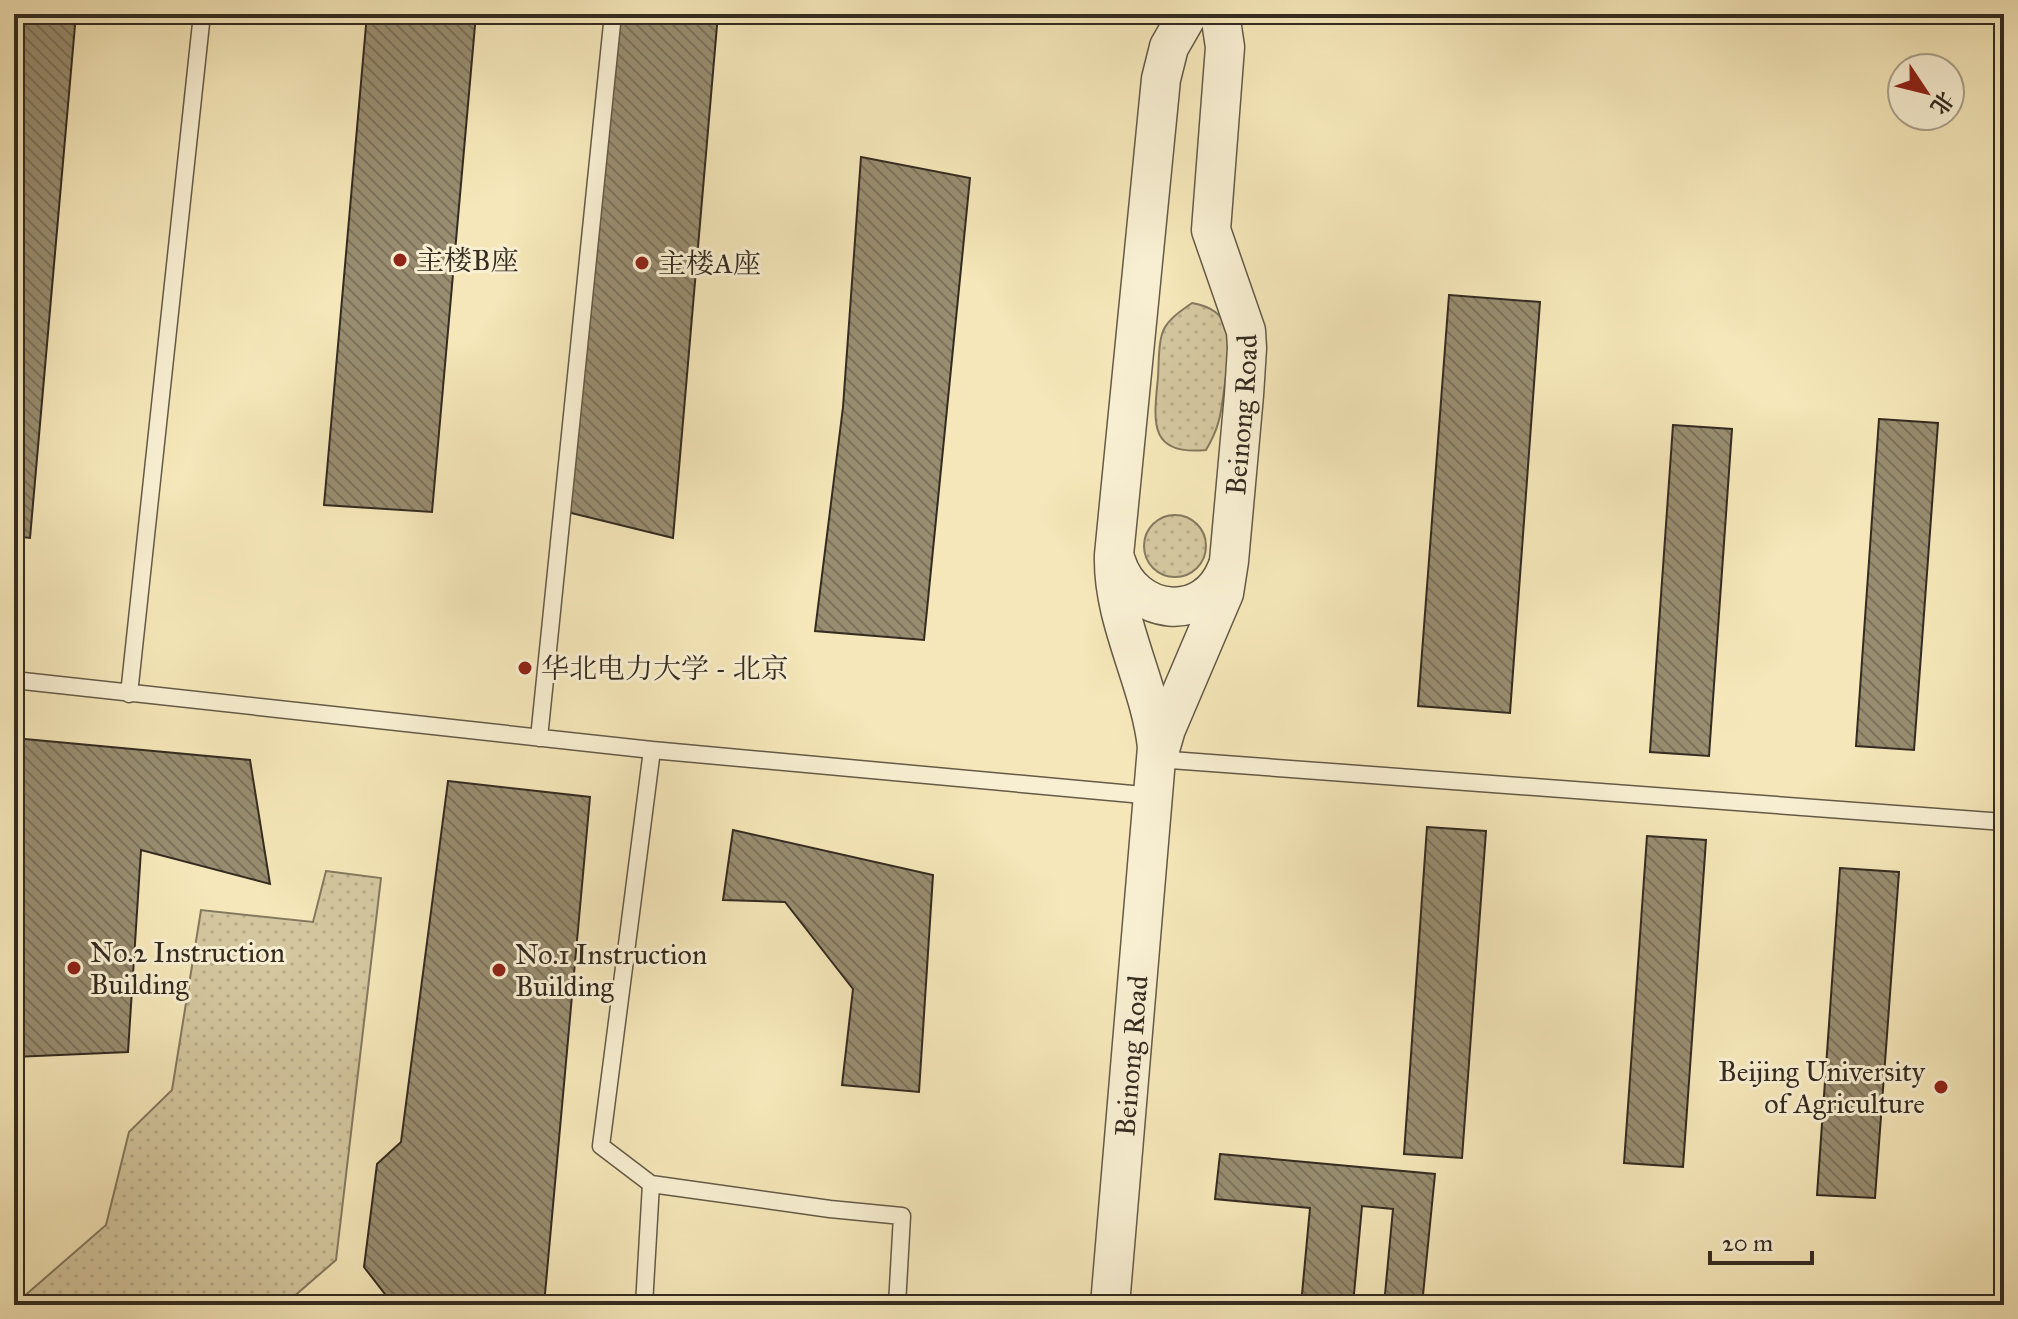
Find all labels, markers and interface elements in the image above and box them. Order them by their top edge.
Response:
north arrow [1886,52,1966,132]
text: 北 [1925,86,1959,120]
place label: 主楼B座 [416,243,519,278]
place label: 主楼A座 [658,246,761,281]
marker: 主楼B座 [391,251,409,269]
marker: 主楼A座 [633,254,651,272]
street label: Beinong Road [1218,333,1265,497]
place label: 华北电力大学 - 北京 [541,651,789,686]
marker: 华北电力大学 - 北京 [516,659,534,677]
place label: No.2 Instruction Building [90,935,285,1002]
place label: No.1 Instruction Building [515,937,707,1004]
marker: No.2 Instruction Building [65,959,83,977]
marker: No.1 Instruction Building [490,961,508,979]
street label: Beinong Road [1107,974,1156,1138]
place label: Beijing University of Agriculture [1718,1054,1926,1121]
marker: Beijing University of Agriculture [1932,1078,1950,1096]
scale bar [1710,1215,1812,1265]
text: 20 m [1722,1228,1773,1258]

